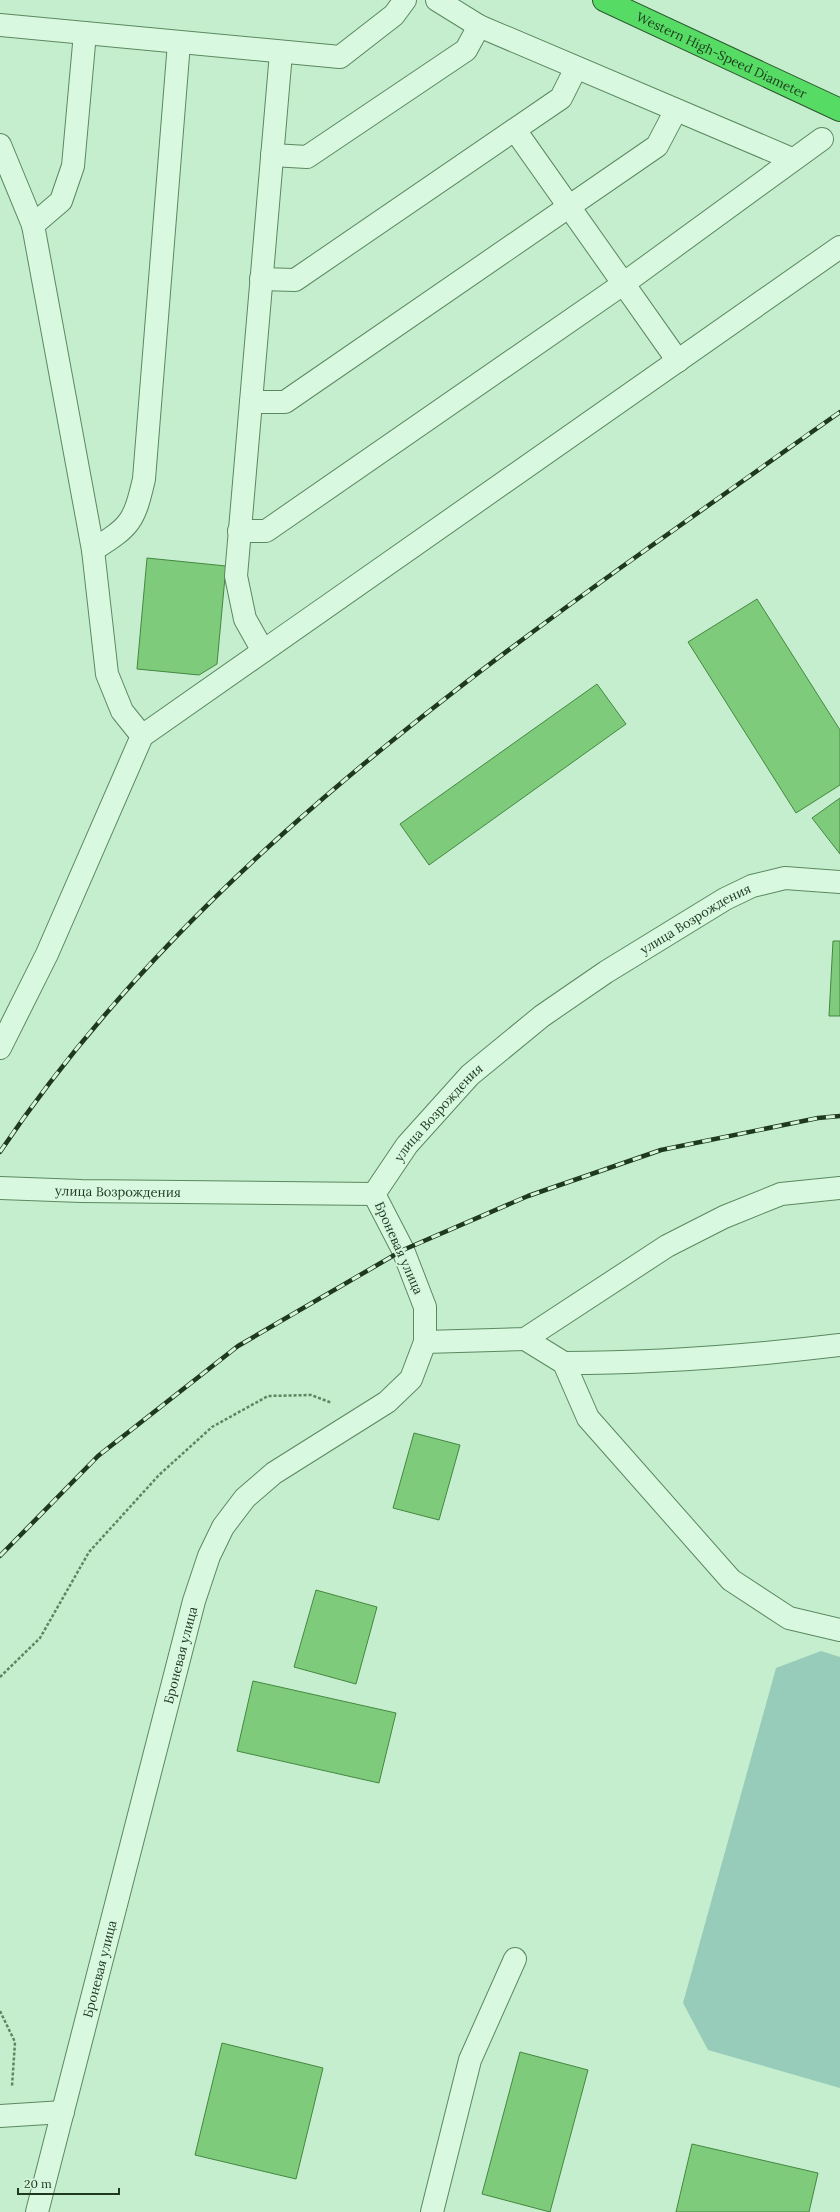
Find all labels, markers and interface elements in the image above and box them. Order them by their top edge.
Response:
street label: Western High-Speed Diameter [634,8,810,102]
street label: улица Возрождения [636,879,753,958]
street label: улица Возрождения [390,1060,486,1165]
street label: улица Возрождения [55,1182,181,1201]
street label: Броневая улица [371,1199,427,1297]
street label: Броневая улица [159,1604,201,1706]
street label: Броневая улица [79,1918,120,2019]
scale bar [18,2170,119,2196]
text: 20 m [24,2176,52,2191]

